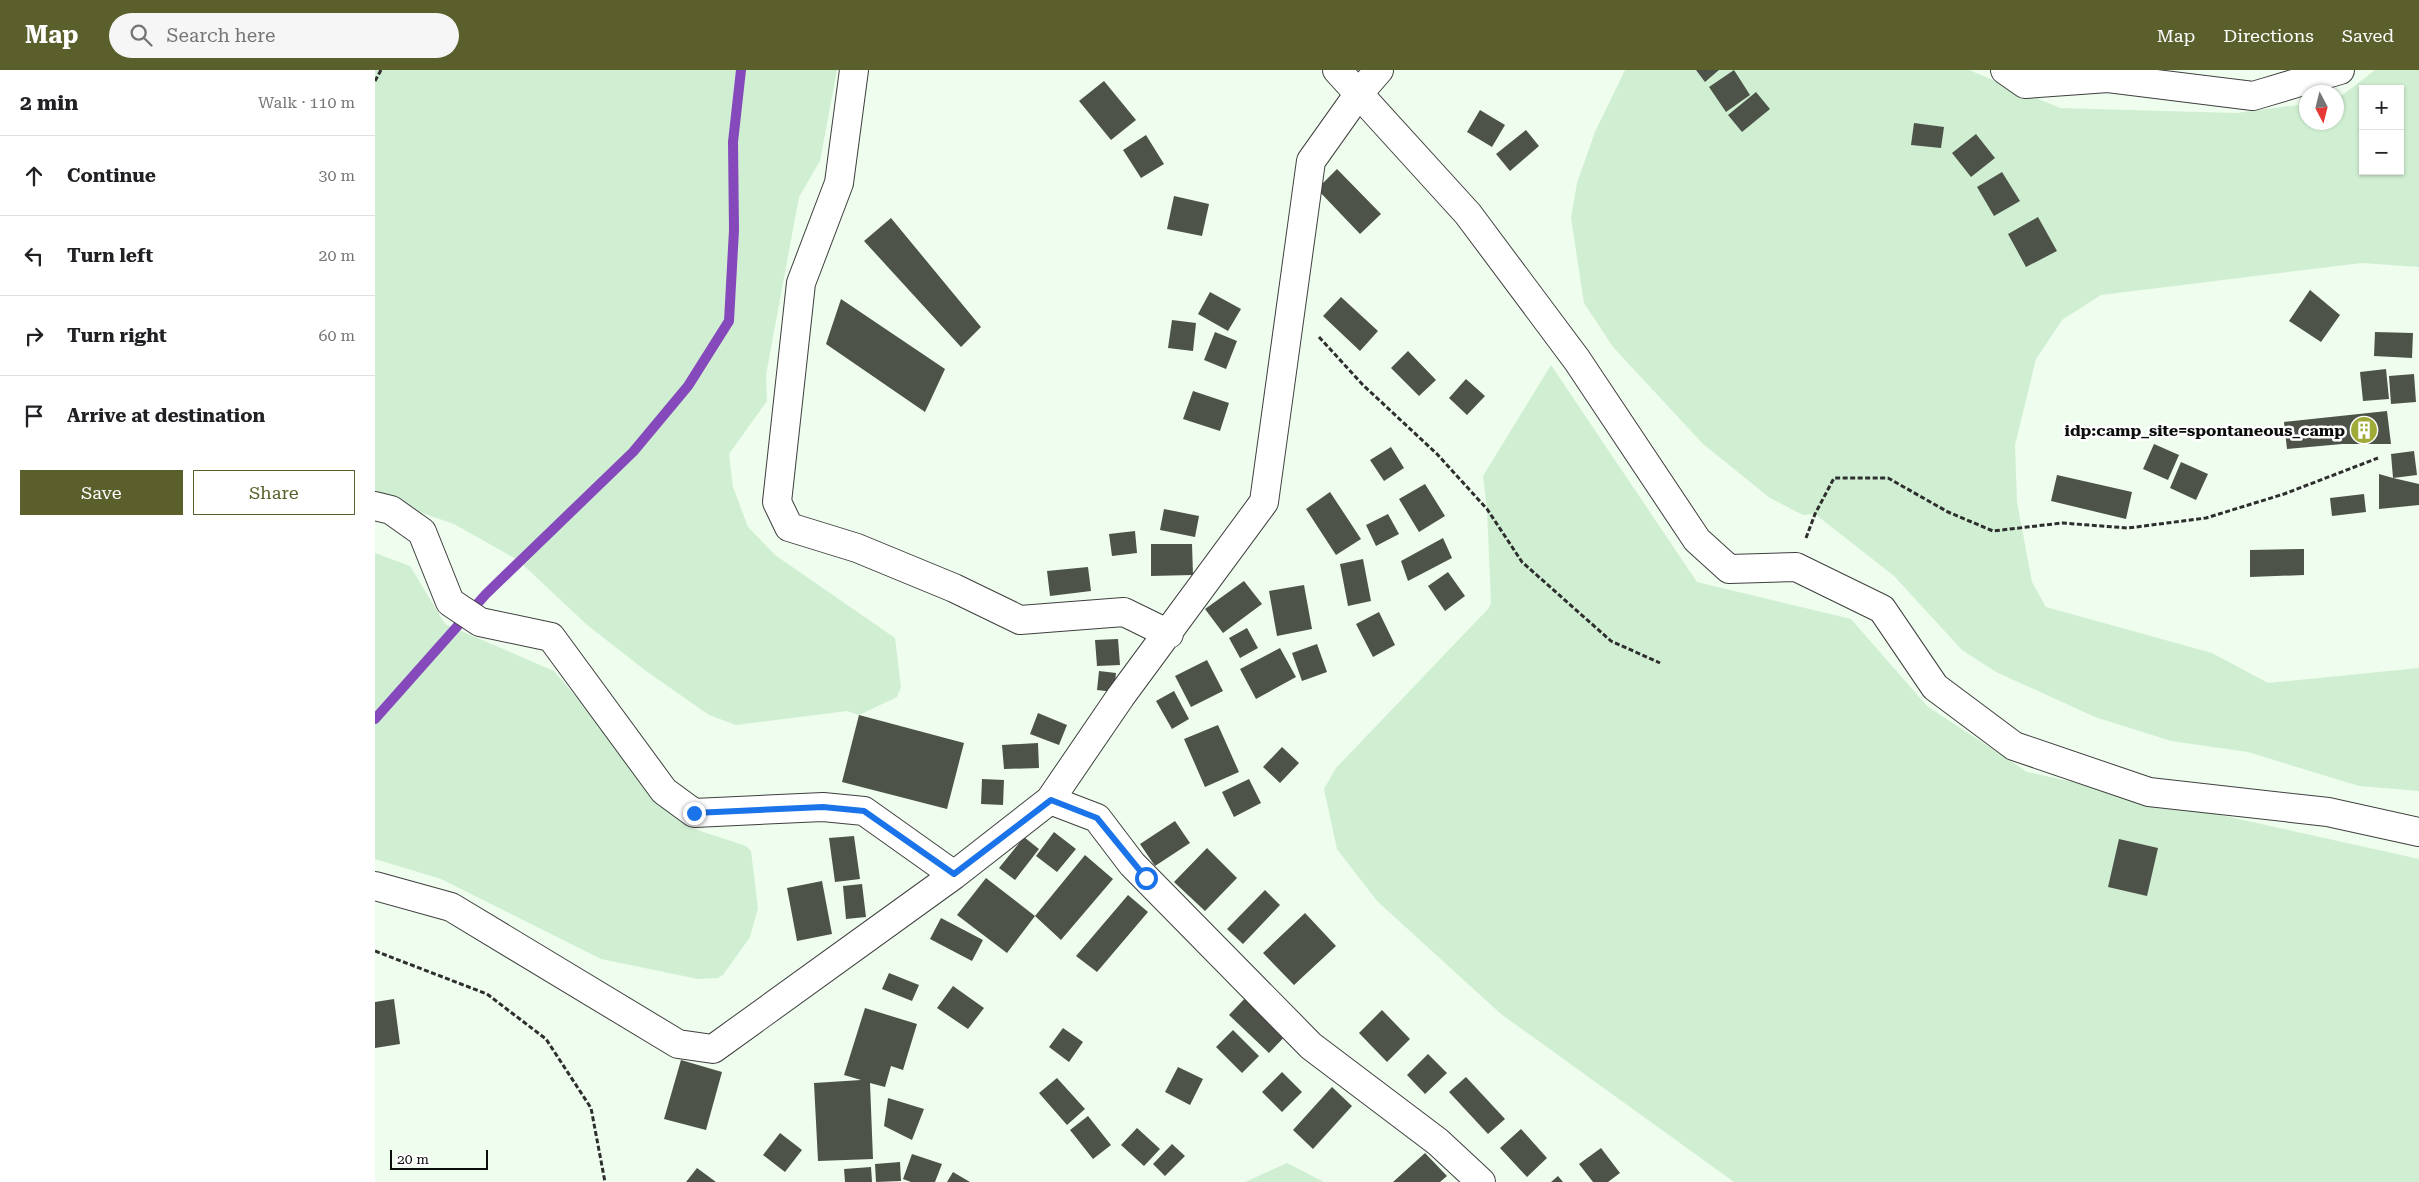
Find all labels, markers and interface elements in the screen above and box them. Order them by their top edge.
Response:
search box [109,13,459,58]
text: Map [25,21,79,49]
icon: search [127,21,155,49]
text: Search here [167,24,275,47]
text: Map [2157,25,2195,46]
text: Directions [2223,25,2314,46]
text: Saved [2342,25,2394,46]
north arrow [2299,85,2344,130]
map controls [2359,85,2404,175]
button: + [2359,85,2404,130]
text: 2 min [20,91,78,115]
text: Walk · 110 m [258,93,355,112]
button: − [2359,130,2404,175]
icon: ahead [20,162,48,190]
text: Continue [67,164,156,187]
text: 30 m [318,166,355,185]
icon: left [20,242,48,270]
text: Turn left [67,244,153,267]
text: 20 m [318,246,355,265]
icon: right [20,322,48,350]
text: Turn right [67,324,167,347]
text: 60 m [318,326,355,345]
icon: arrive [20,402,48,430]
text: Arrive at destination [67,404,265,427]
building icon: idp:camp_site=spontaneous_camp [2349,415,2379,445]
place label: idp:camp_site=spontaneous_camp [2065,421,2345,440]
button: Save [20,470,183,515]
button: Share [193,470,355,515]
route end [683,802,706,825]
route start [1135,867,1158,890]
scale bar [390,1147,487,1170]
text: 20 m [397,1151,429,1167]

